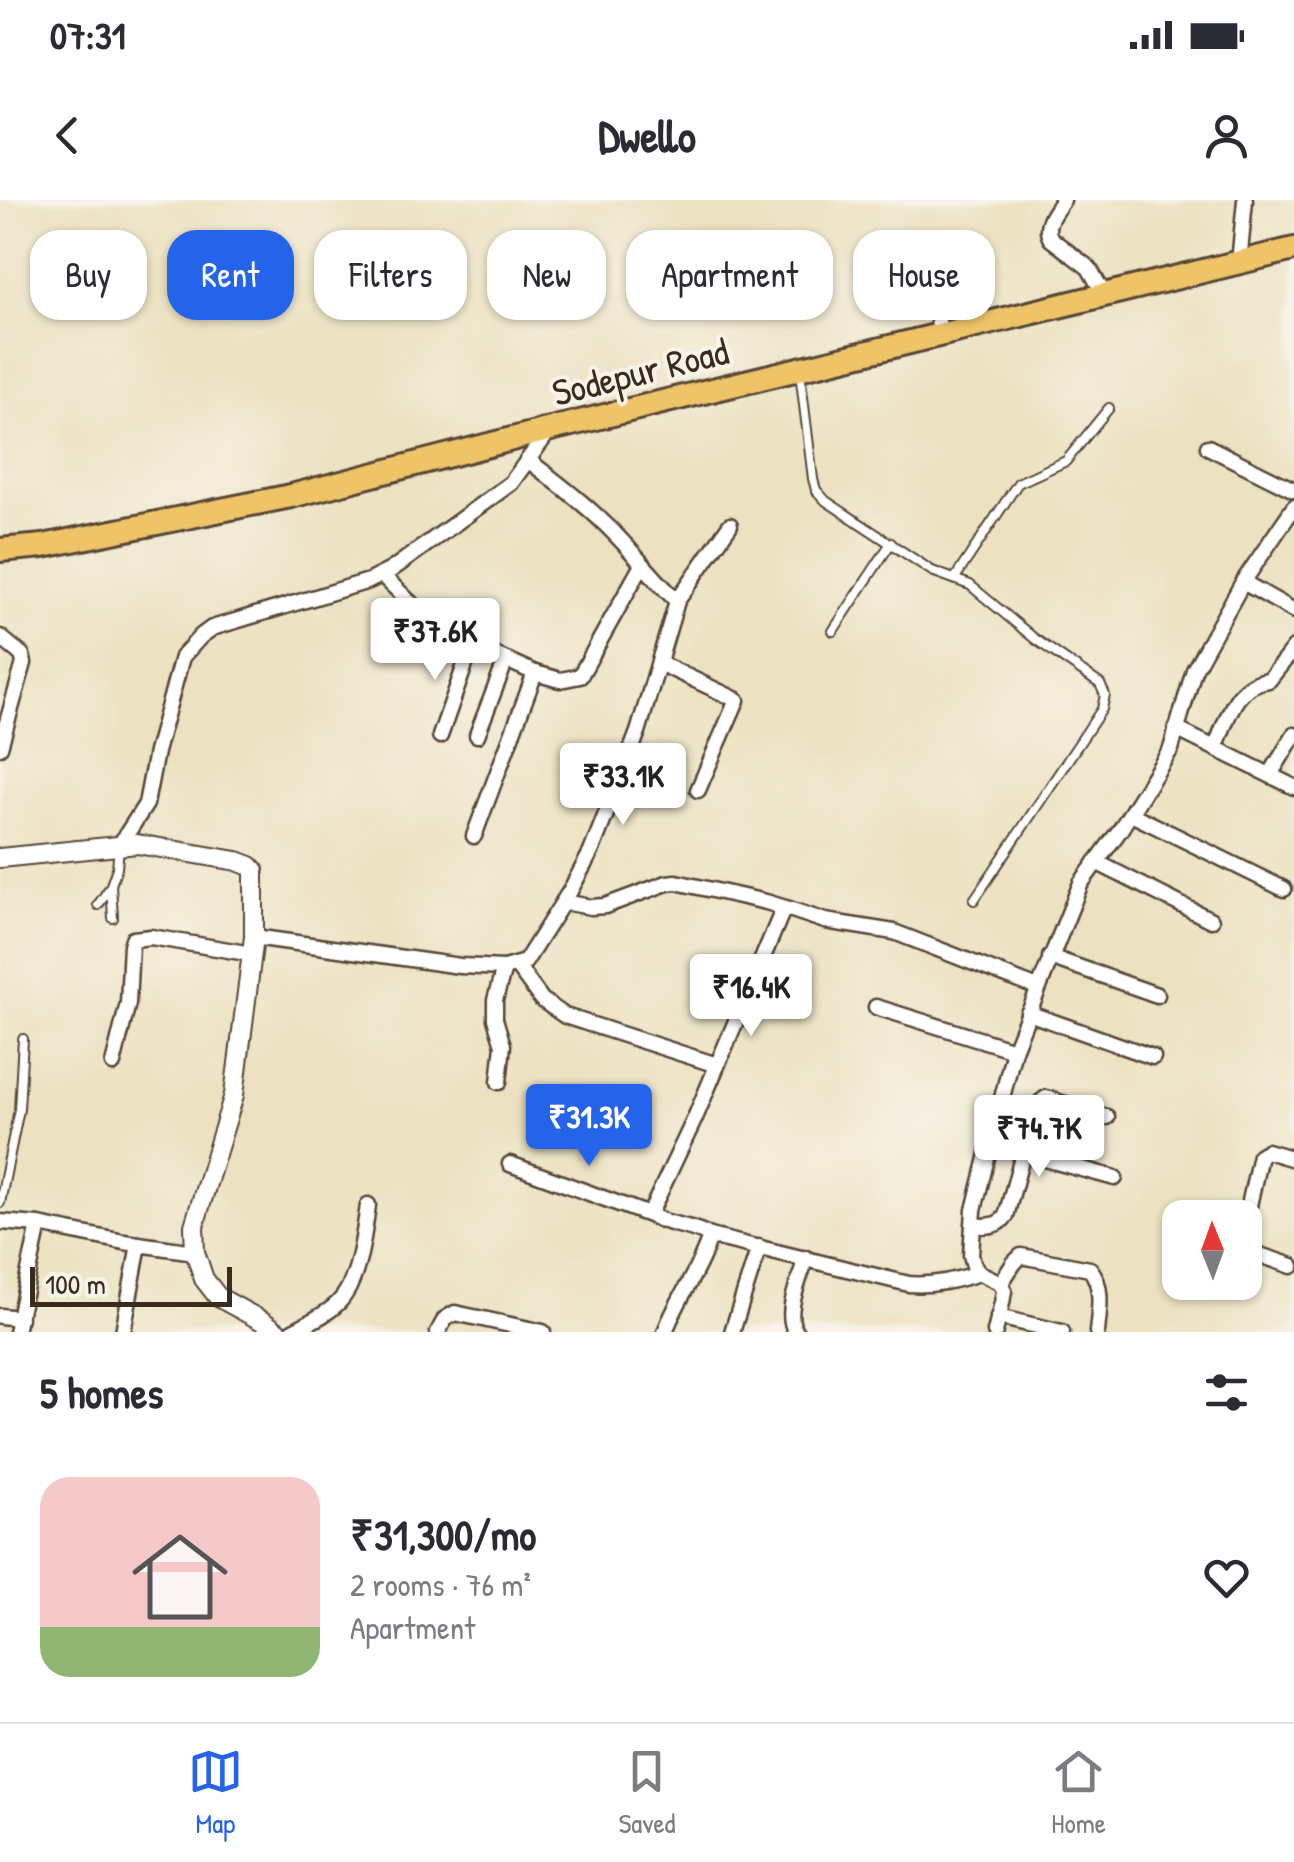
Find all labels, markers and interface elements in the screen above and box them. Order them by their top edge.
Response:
text: 07:31 [50,9,125,61]
text: Dwello [598,105,696,166]
icon: back [40,108,95,163]
icon: person [1199,108,1254,163]
chip: Buy [30,230,147,320]
chip: Rent [167,230,294,320]
chip: Filters [314,230,467,320]
chip: New [487,230,606,320]
chip: Apartment [626,230,833,320]
chip: House [853,230,995,320]
street label: Sodepur Road [546,324,734,418]
pin: ₹37.6K [354,598,516,683]
text: ₹37.6K [393,609,477,652]
pin: ₹33.1K [542,743,704,828]
text: ₹33.1K [582,754,664,797]
pin: ₹16.4K [670,954,832,1039]
text: ₹16.4K [712,965,790,1008]
pin: ₹31.3K [508,1084,670,1169]
text: ₹31.3K [548,1095,630,1138]
pin: ₹74.7K [958,1095,1120,1180]
text: ₹74.7K [996,1106,1082,1149]
north arrow [1162,1200,1262,1300]
map controls [1162,1200,1262,1300]
scale bar [30,1262,232,1306]
text: 100 m [45,1265,106,1303]
text: 5 homes [40,1364,163,1421]
icon: filters [1199,1365,1254,1420]
text: ₹31,300/mo [350,1506,536,1563]
icon: home [120,1517,240,1637]
icon: heart [1199,1550,1254,1605]
text: 2 rooms · 76 m² [350,1563,531,1606]
text: Apartment [350,1606,475,1649]
tab: Map [188,1744,243,1842]
tab: Saved [618,1744,676,1842]
tab: Home [1051,1744,1106,1842]

